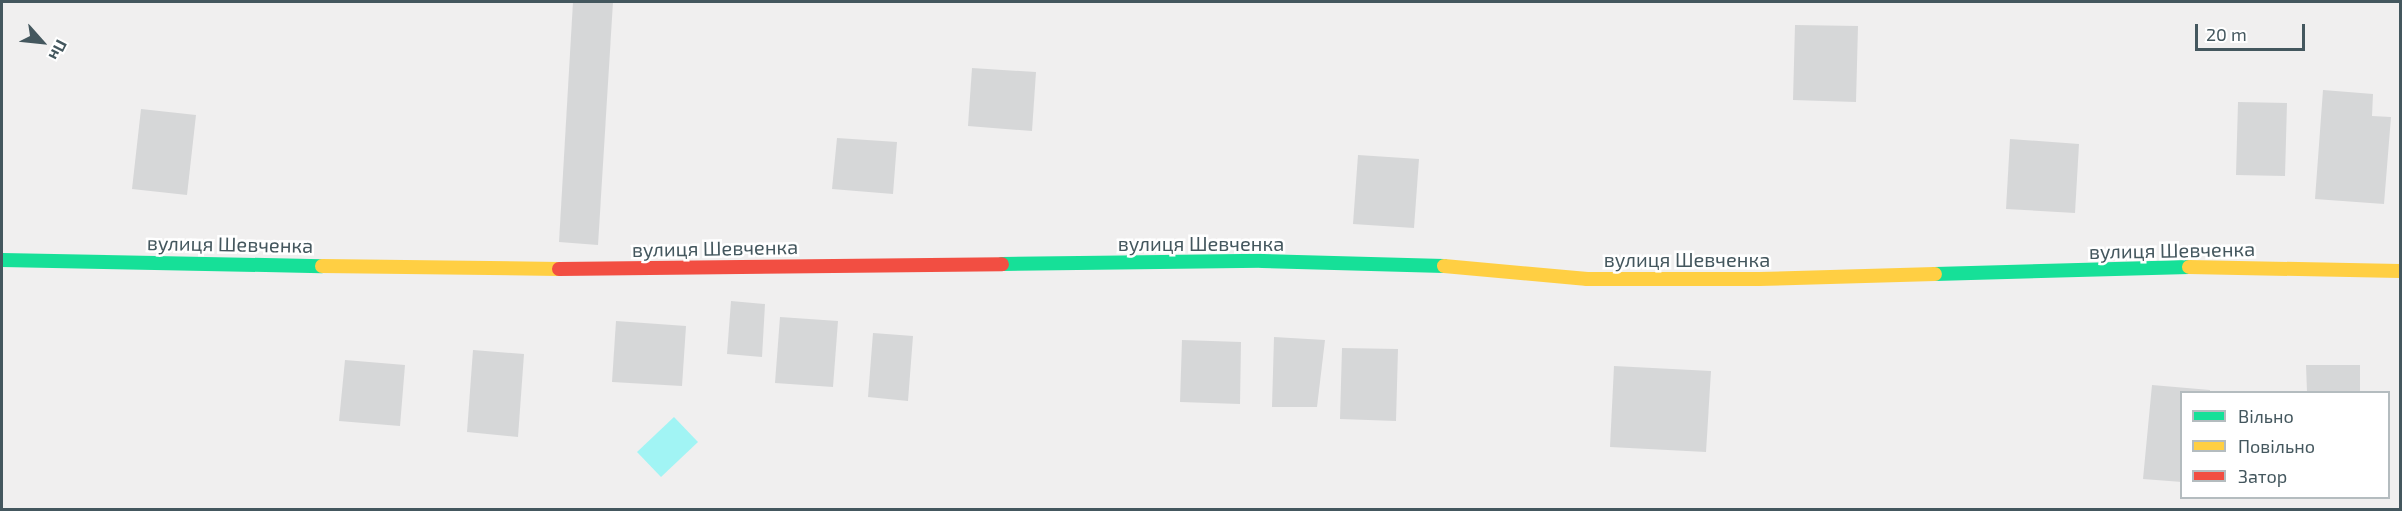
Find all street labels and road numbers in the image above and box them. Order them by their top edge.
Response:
street label: вулиця Шевченка [147,231,313,257]
street label: вулиця Шевченка [1118,231,1284,255]
street label: вулиця Шевченка [632,235,798,261]
street label: вулиця Шевченка [2089,237,2255,263]
street label: вулиця Шевченка [1604,247,1770,271]

